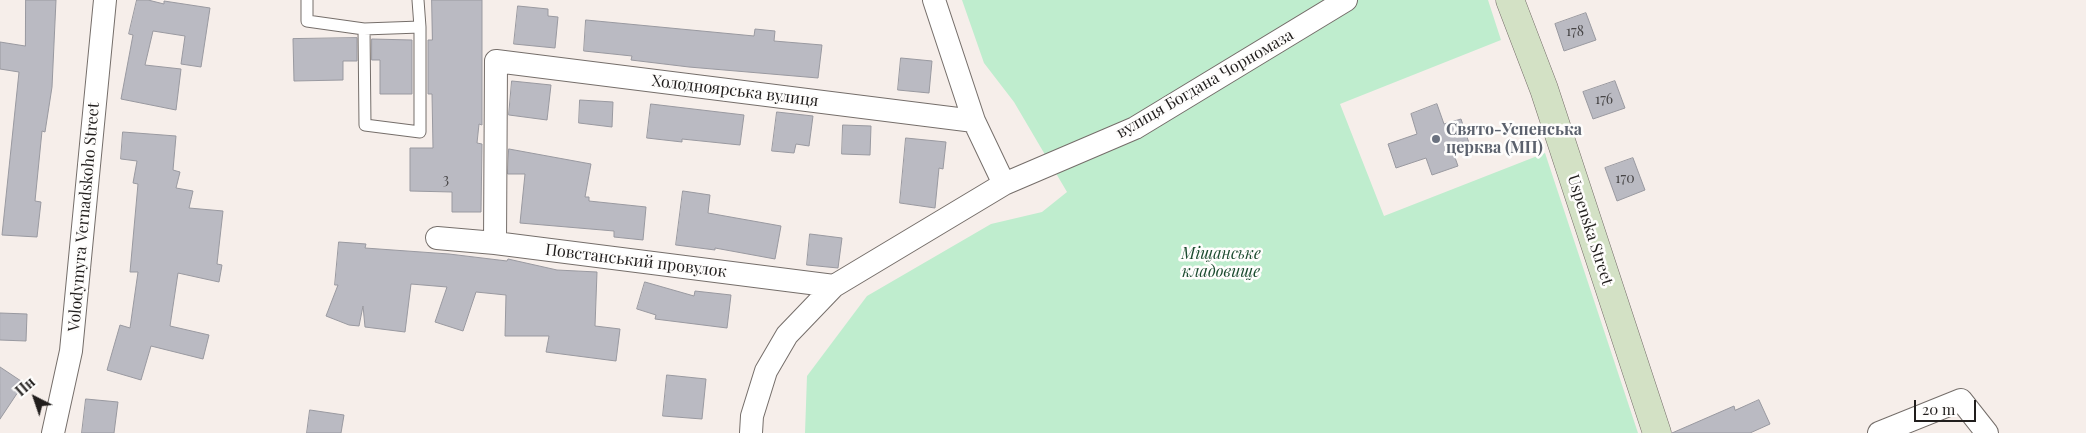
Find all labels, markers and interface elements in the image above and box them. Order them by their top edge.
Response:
house number: 178 [1566,24,1584,40]
street label: вулиця Богдана Чорномаза [1113,25,1297,143]
street label: Холодноярська вулиця [650,71,820,111]
house number: 176 [1595,92,1613,108]
street label: Volodymyra Vernadskoho Street [64,102,104,332]
place label: Свято-Успенська церква (МП) [1446,120,1582,158]
marker: Свято-Успенська церква (МП) [1430,133,1442,145]
house number: 170 [1615,171,1635,187]
house number: 3 [443,172,449,188]
street label: Uspenska Street [1563,172,1617,288]
street label: Повстанський провулок [544,240,728,282]
park label: Міщанське кладовище [1181,244,1261,282]
north arrow [10,373,60,423]
text: Пн [11,373,39,400]
scale bar [1916,390,1978,422]
text: 20 m [1922,399,1955,419]

